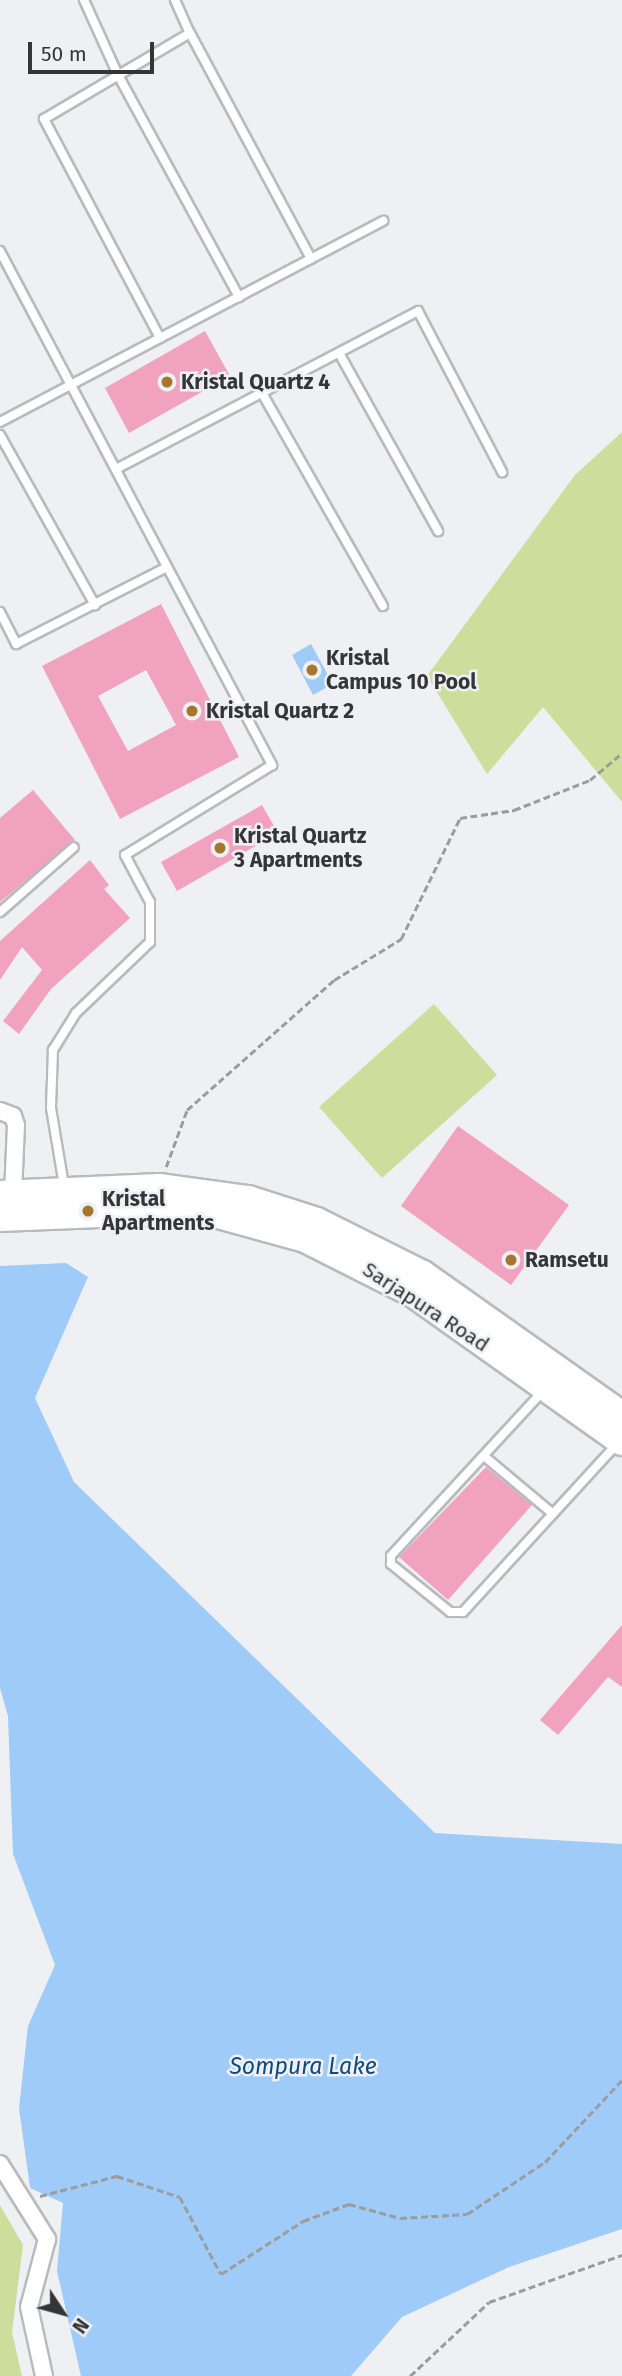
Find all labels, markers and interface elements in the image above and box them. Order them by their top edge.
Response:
scale bar [32,28,158,72]
text: 50 m [41,41,87,67]
place label: Kristal Quartz 4 [181,369,330,395]
marker: Kristal Quartz 4 [159,374,175,390]
place label: Kristal Campus 10 Pool [326,645,477,695]
marker: Kristal Campus 10 Pool [304,662,320,678]
place label: Kristal Quartz 2 [206,698,354,724]
marker: Kristal Quartz 2 [184,703,200,719]
place label: Kristal Quartz 3 Apartments [234,823,366,873]
marker: Kristal Quartz 3 Apartments [212,840,228,856]
place label: Kristal Apartments [102,1186,214,1236]
marker: Kristal Apartments [80,1203,96,1219]
place label: Ramsetu [525,1247,609,1273]
marker: Ramsetu [503,1252,519,1268]
street label: Sarjapura Road [358,1257,494,1357]
water label: Sompura Lake [229,2052,377,2080]
north arrow [28,2278,98,2348]
text: N [67,2314,93,2337]

